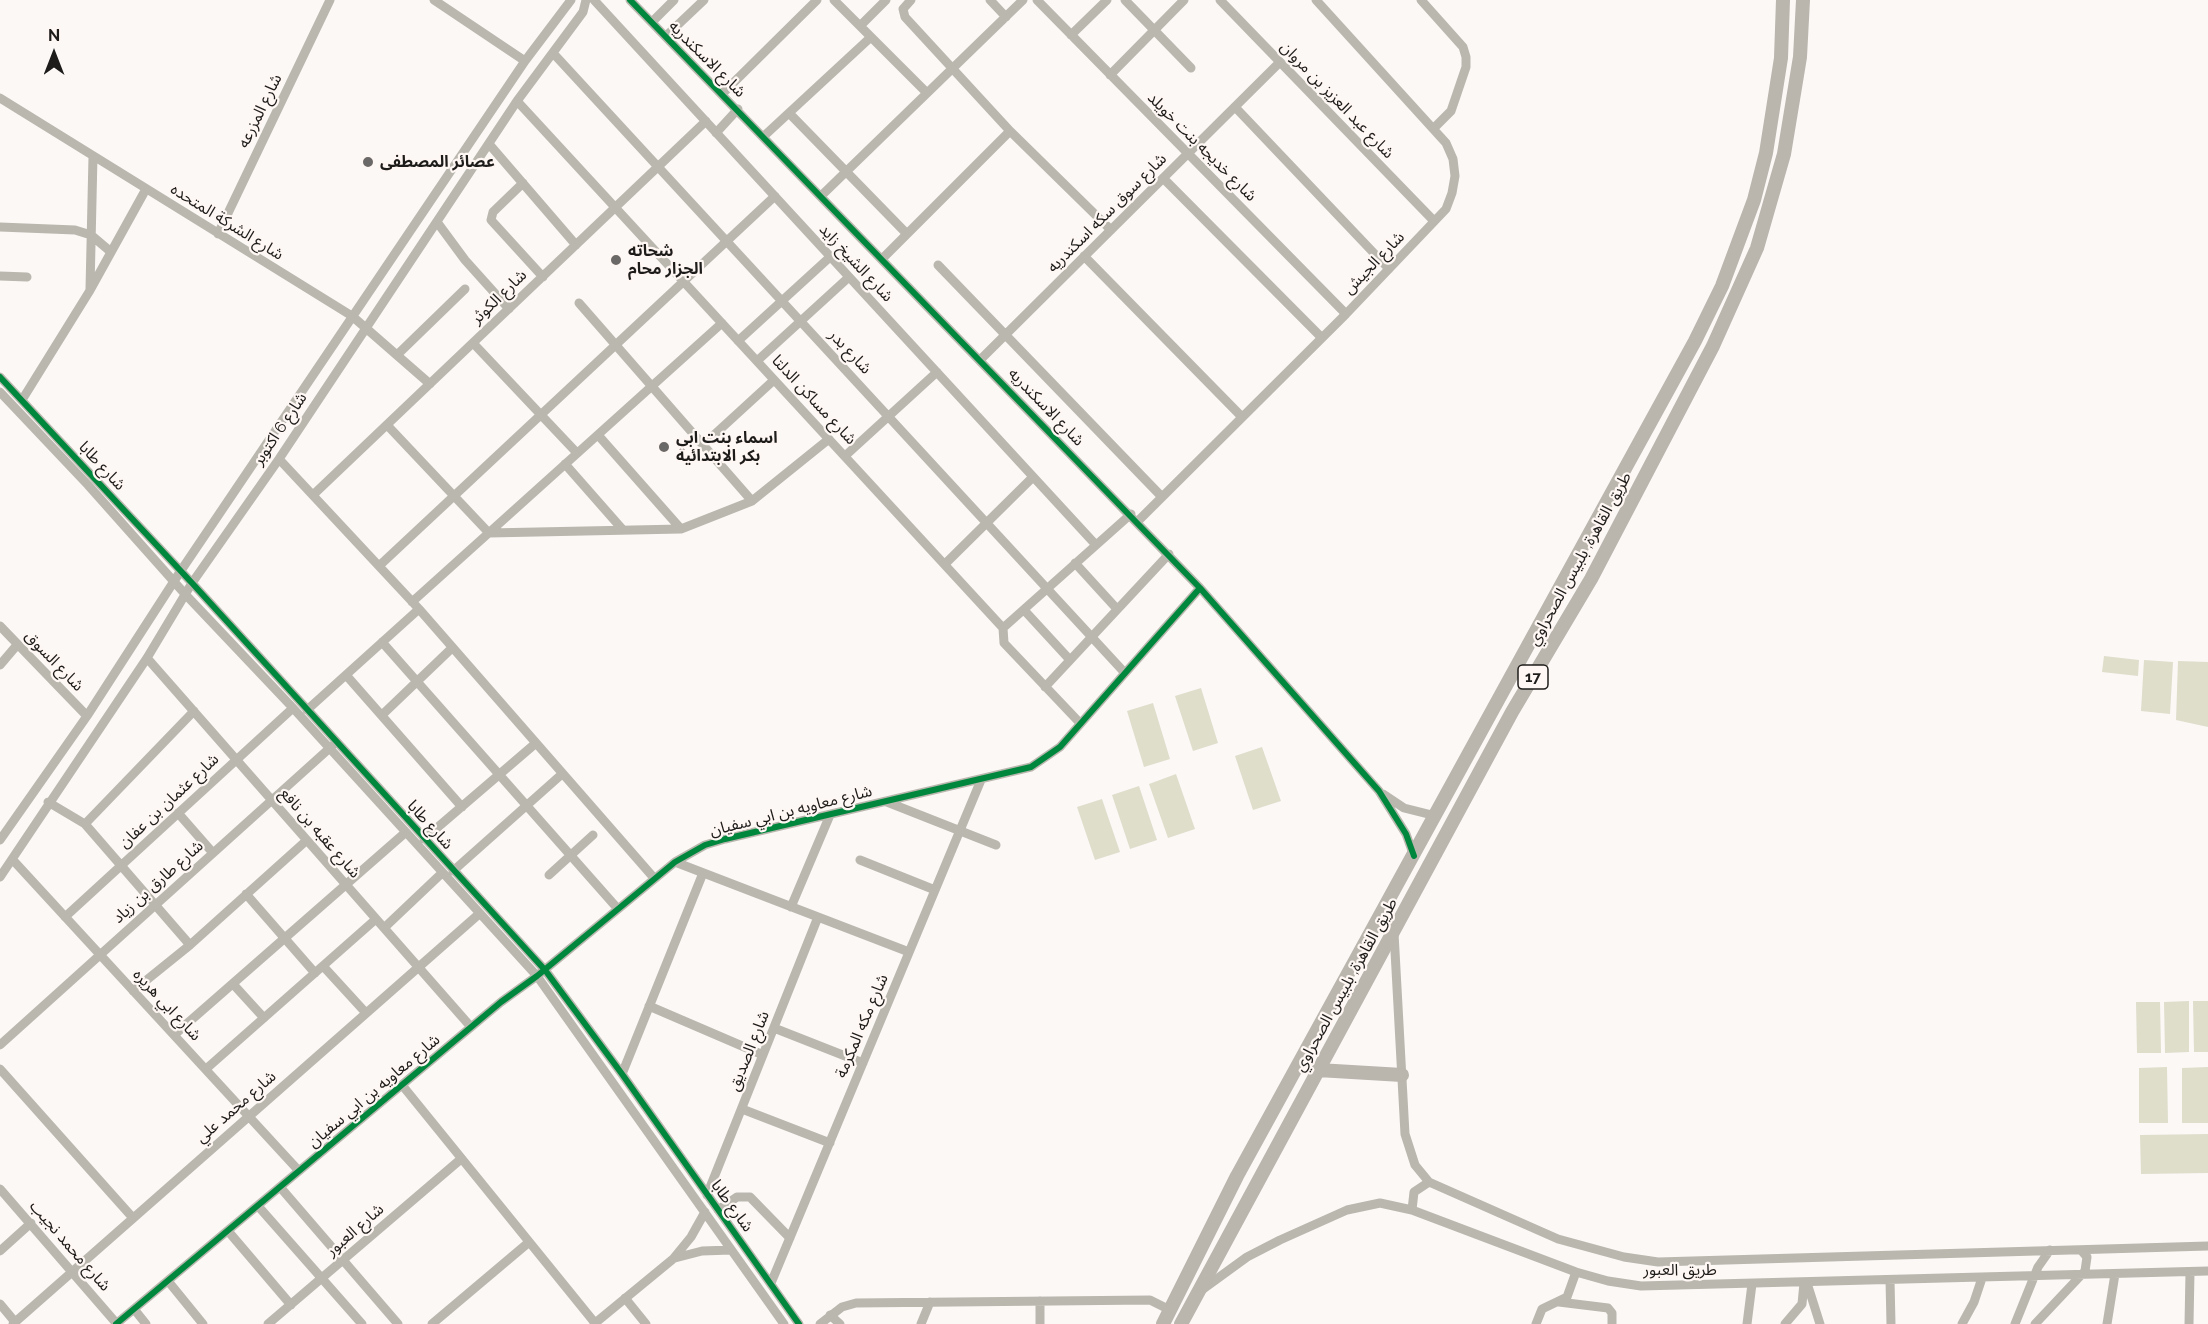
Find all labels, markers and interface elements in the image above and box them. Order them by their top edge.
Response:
street label: شارع الاسكندريه [665,17,749,101]
north arrow [24,24,84,84]
text: N [48,26,60,45]
street label: شارع عبد العزيز بن مروان [1276,37,1398,163]
street label: شارع المزرعه [234,71,286,151]
street label: شارع خديجه بنت خويلد [1143,88,1261,206]
street label: شارع سوق سكه اسكندريه [1043,149,1171,277]
place label: عصائر المصطفى [380,152,495,172]
marker: عصائر المصطفى [361,155,375,169]
street label: شارع الشركة المتحده [167,180,287,264]
street label: شارع الشيخ زايد [815,220,897,306]
street label: شارع الجيش [1339,228,1409,298]
place label: شحاته الجزار محام [628,241,703,279]
marker: شحاته الجزار محام [609,253,623,267]
street label: شارع الكوثر [467,266,531,328]
street label: شارع بدر [825,326,875,378]
street label: شارع مساكن الدلتا [768,351,860,449]
street label: شارع الاسكندريه [1004,364,1088,450]
street label: شارع 6 اكتوبر [249,389,311,469]
place label: اسماء بنت ابي بكر الابتدائيه [676,428,778,466]
street label: شارع طابا [75,438,129,494]
marker: اسماء بنت ابي بكر الابتدائيه [657,440,671,454]
street label: طريق القاهرة, بلبيس الصحراوي [1524,469,1636,649]
street label: شارع السوق [20,627,88,695]
road number: 17 [1518,665,1548,689]
street label: شارع عثمان بن عفان [115,750,223,852]
street label: شارع معاويه بن ابي سفيان [708,782,874,840]
street label: شارع عقبه بن نافع [276,784,364,882]
street label: شارع طابا [403,796,457,854]
street label: شارع طارق بن زياد [109,836,207,928]
street label: طريق القاهرة, بلبيس الصحراوي [1290,895,1402,1075]
street label: شارع ابي هريره [129,965,205,1045]
street label: شارع مكه المكرمة [832,971,892,1081]
street label: شارع الصديق [724,1008,774,1094]
street label: شارع معاويه بن ابي سفيان [304,1030,444,1152]
street label: شارع محمد علي [192,1067,280,1147]
street label: شارع طابا [707,1176,757,1236]
street label: شارع محمد نجيب [25,1197,115,1295]
street label: شارع العبور [322,1200,388,1260]
street label: طريق العبور [1643,1260,1717,1280]

